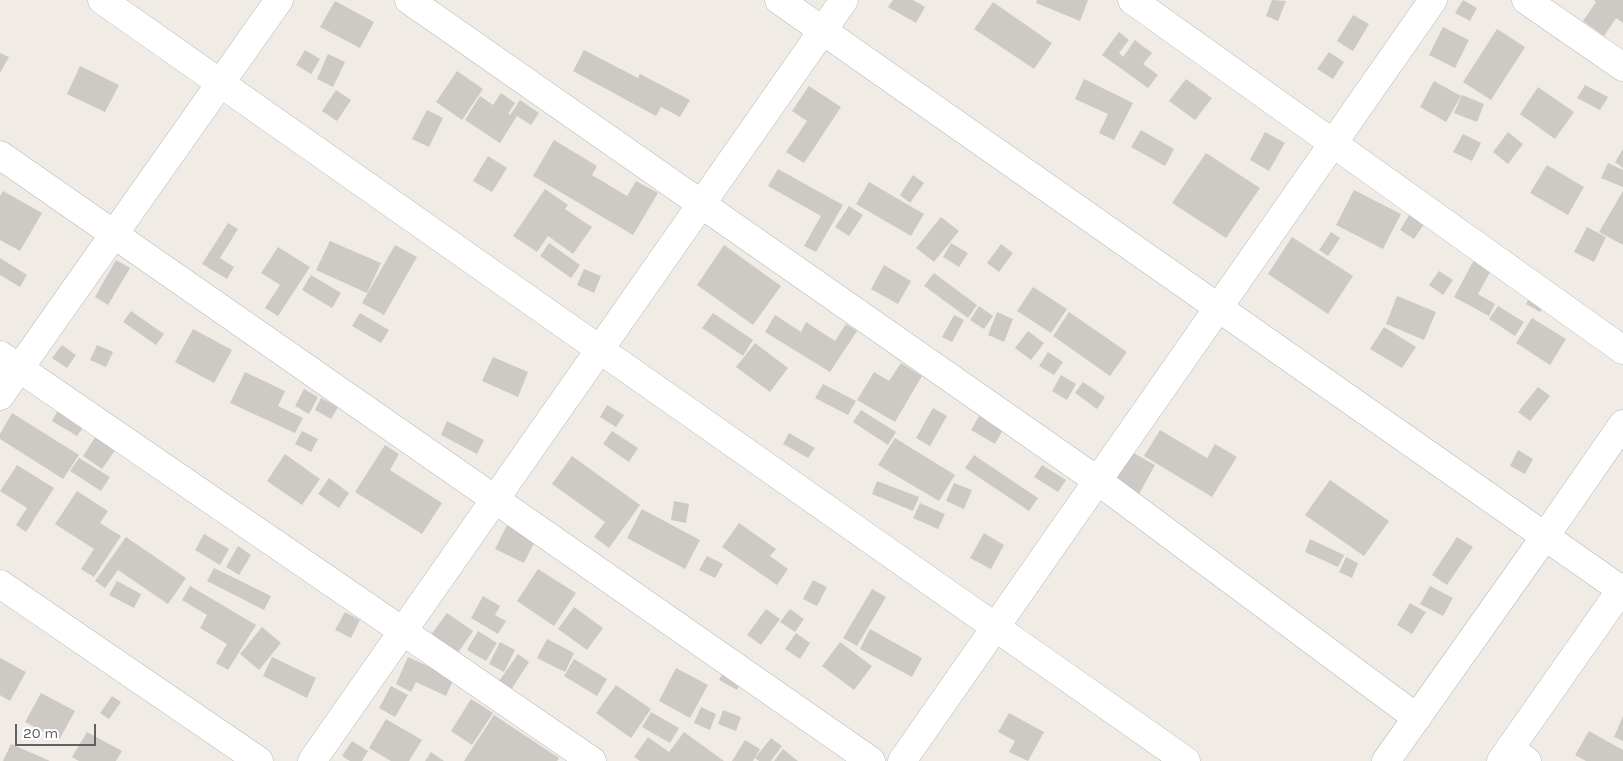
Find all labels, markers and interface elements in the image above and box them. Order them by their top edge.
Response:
scale bar [18,714,99,746]
text: 20 m [23,724,58,742]

